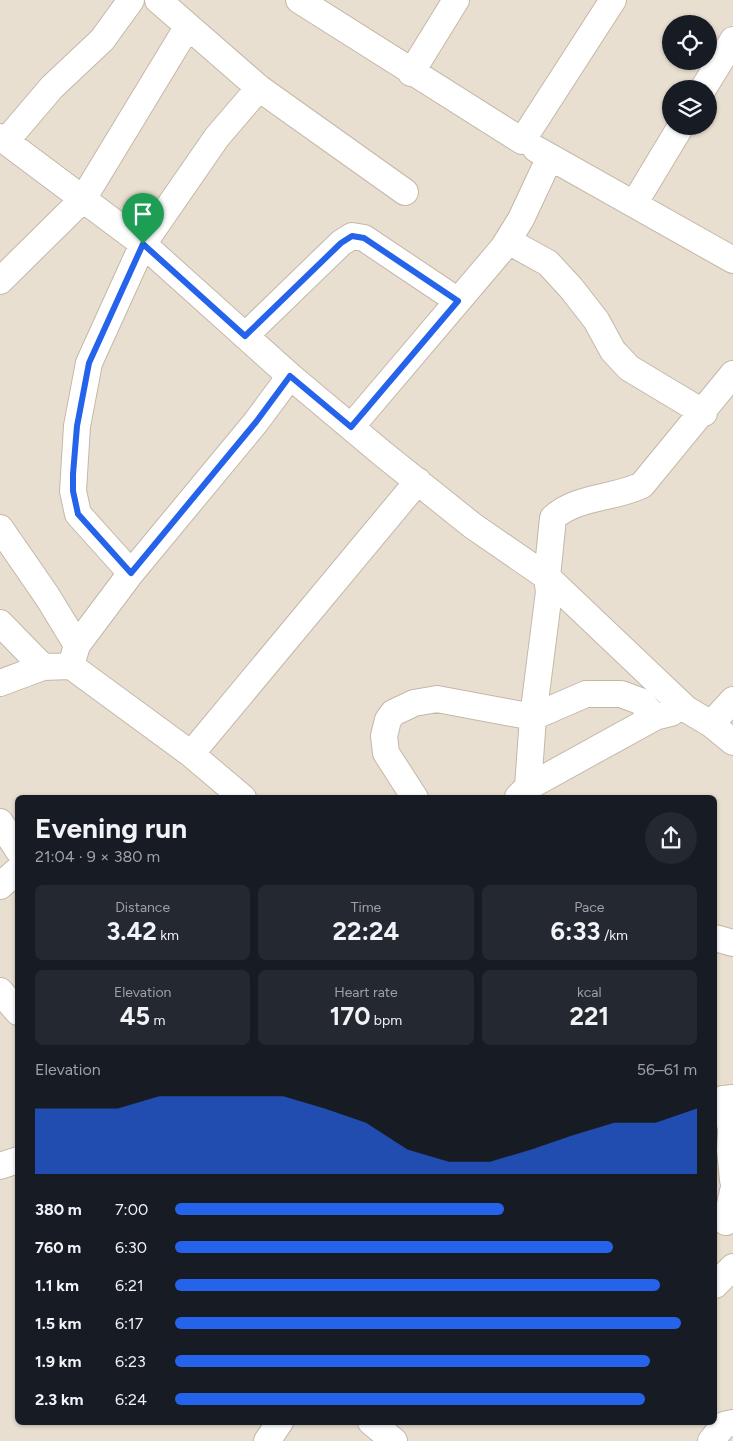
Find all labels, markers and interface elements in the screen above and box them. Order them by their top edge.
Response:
map controls [662,15,717,135]
button: locate [662,15,717,70]
button: layers [662,80,717,135]
pin [122,193,164,244]
icon: arrive [129,200,157,228]
text: Evening run [35,811,187,845]
button: share [645,812,697,864]
text: 21:04 · 9 × 380 m [35,847,160,866]
text: Distance [115,899,170,916]
text: Time [351,899,381,916]
text: Pace [574,899,604,916]
text: 3.42 [106,916,157,946]
text: 22:24 [333,916,399,946]
text: 6:33 [551,916,600,946]
text: km [157,927,179,944]
text: /km [600,927,628,944]
text: Elevation [114,984,171,1001]
text: Heart rate [334,984,398,1001]
text: kcal [577,984,602,1001]
text: 45 [120,1001,150,1031]
text: 170 [330,1001,370,1031]
text: 221 [570,1001,609,1031]
text: m [150,1012,166,1029]
text: bpm [370,1012,402,1029]
text: Elevation [35,1060,101,1079]
text: 56–61 m [637,1060,697,1079]
text: 380 m [35,1200,82,1219]
text: 7:00 [115,1200,148,1219]
text: 760 m [35,1238,81,1257]
text: 6:30 [115,1238,147,1257]
text: 1.1 km [35,1276,79,1295]
text: 6:21 [115,1276,144,1295]
text: 1.5 km [35,1314,81,1333]
text: 6:17 [115,1314,143,1333]
text: 1.9 km [35,1352,81,1371]
text: 6:23 [115,1352,146,1371]
text: 2.3 km [35,1390,84,1409]
text: 6:24 [115,1390,147,1409]

